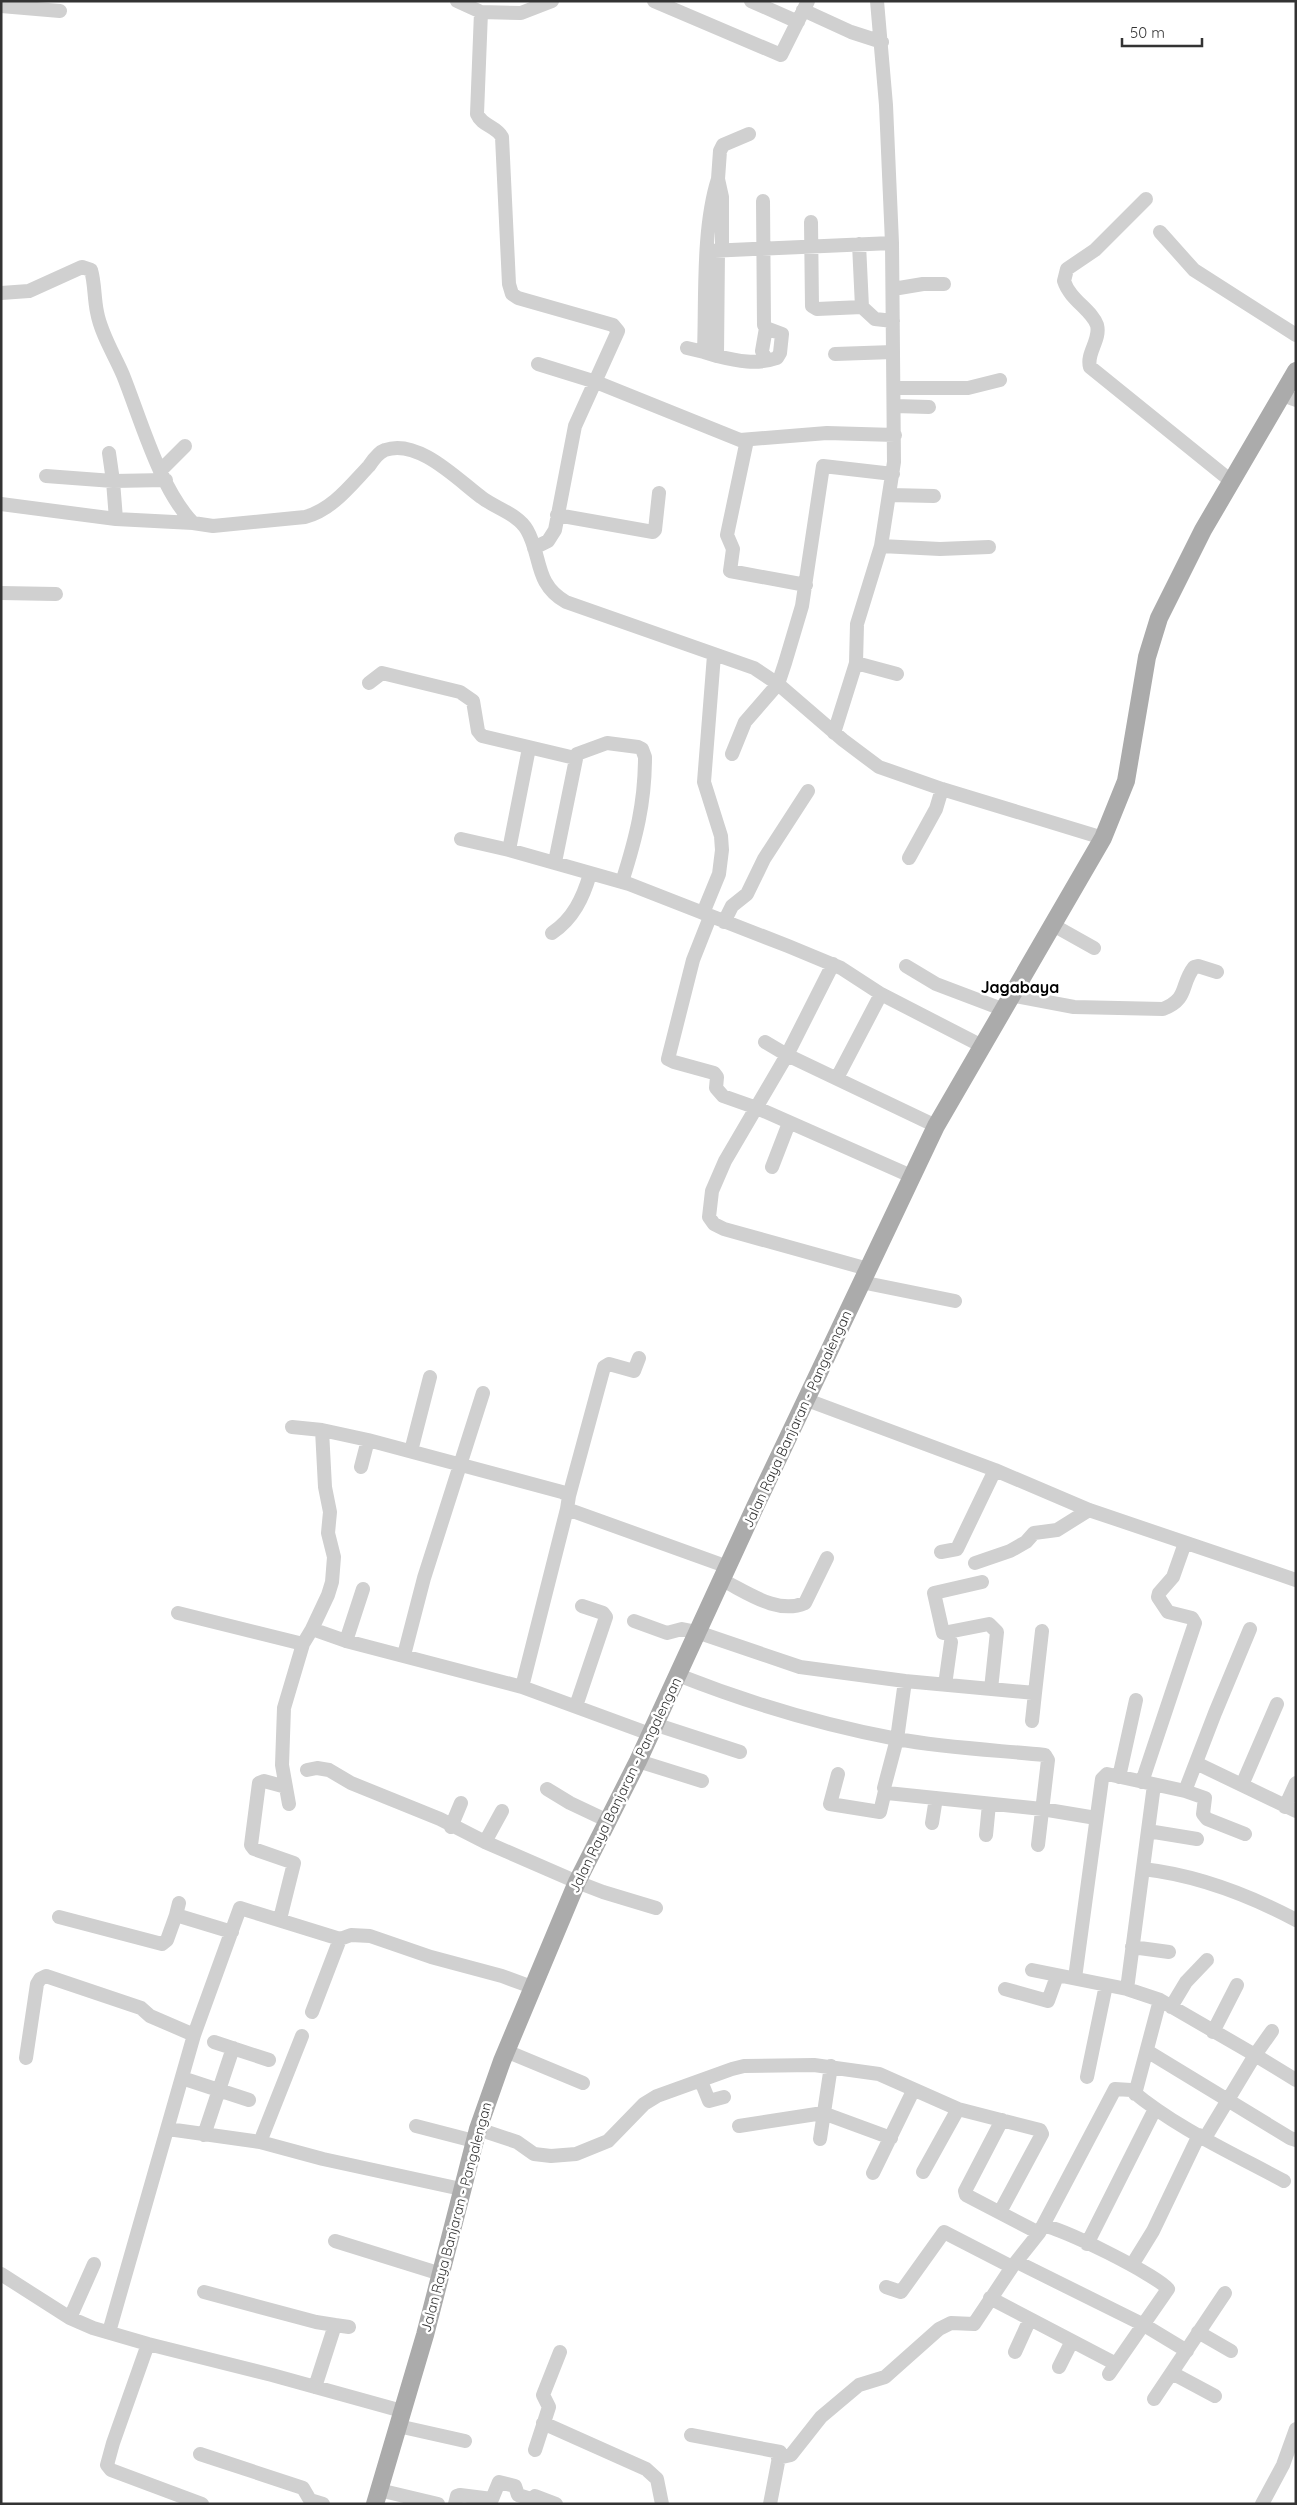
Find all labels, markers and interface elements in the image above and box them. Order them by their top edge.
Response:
scale bar [1122,15,1202,47]
text: 50 m [1130,23,1165,42]
district label: Jagabaya [981,977,1059,997]
street label: Jalan Raya Banjaran - Pangalengan [739,1308,855,1530]
street label: Jalan Raya Banjaran - Pangalengan [565,1674,685,1896]
street label: Jalan Raya Banjaran - Pangalengan [417,2100,495,2334]

